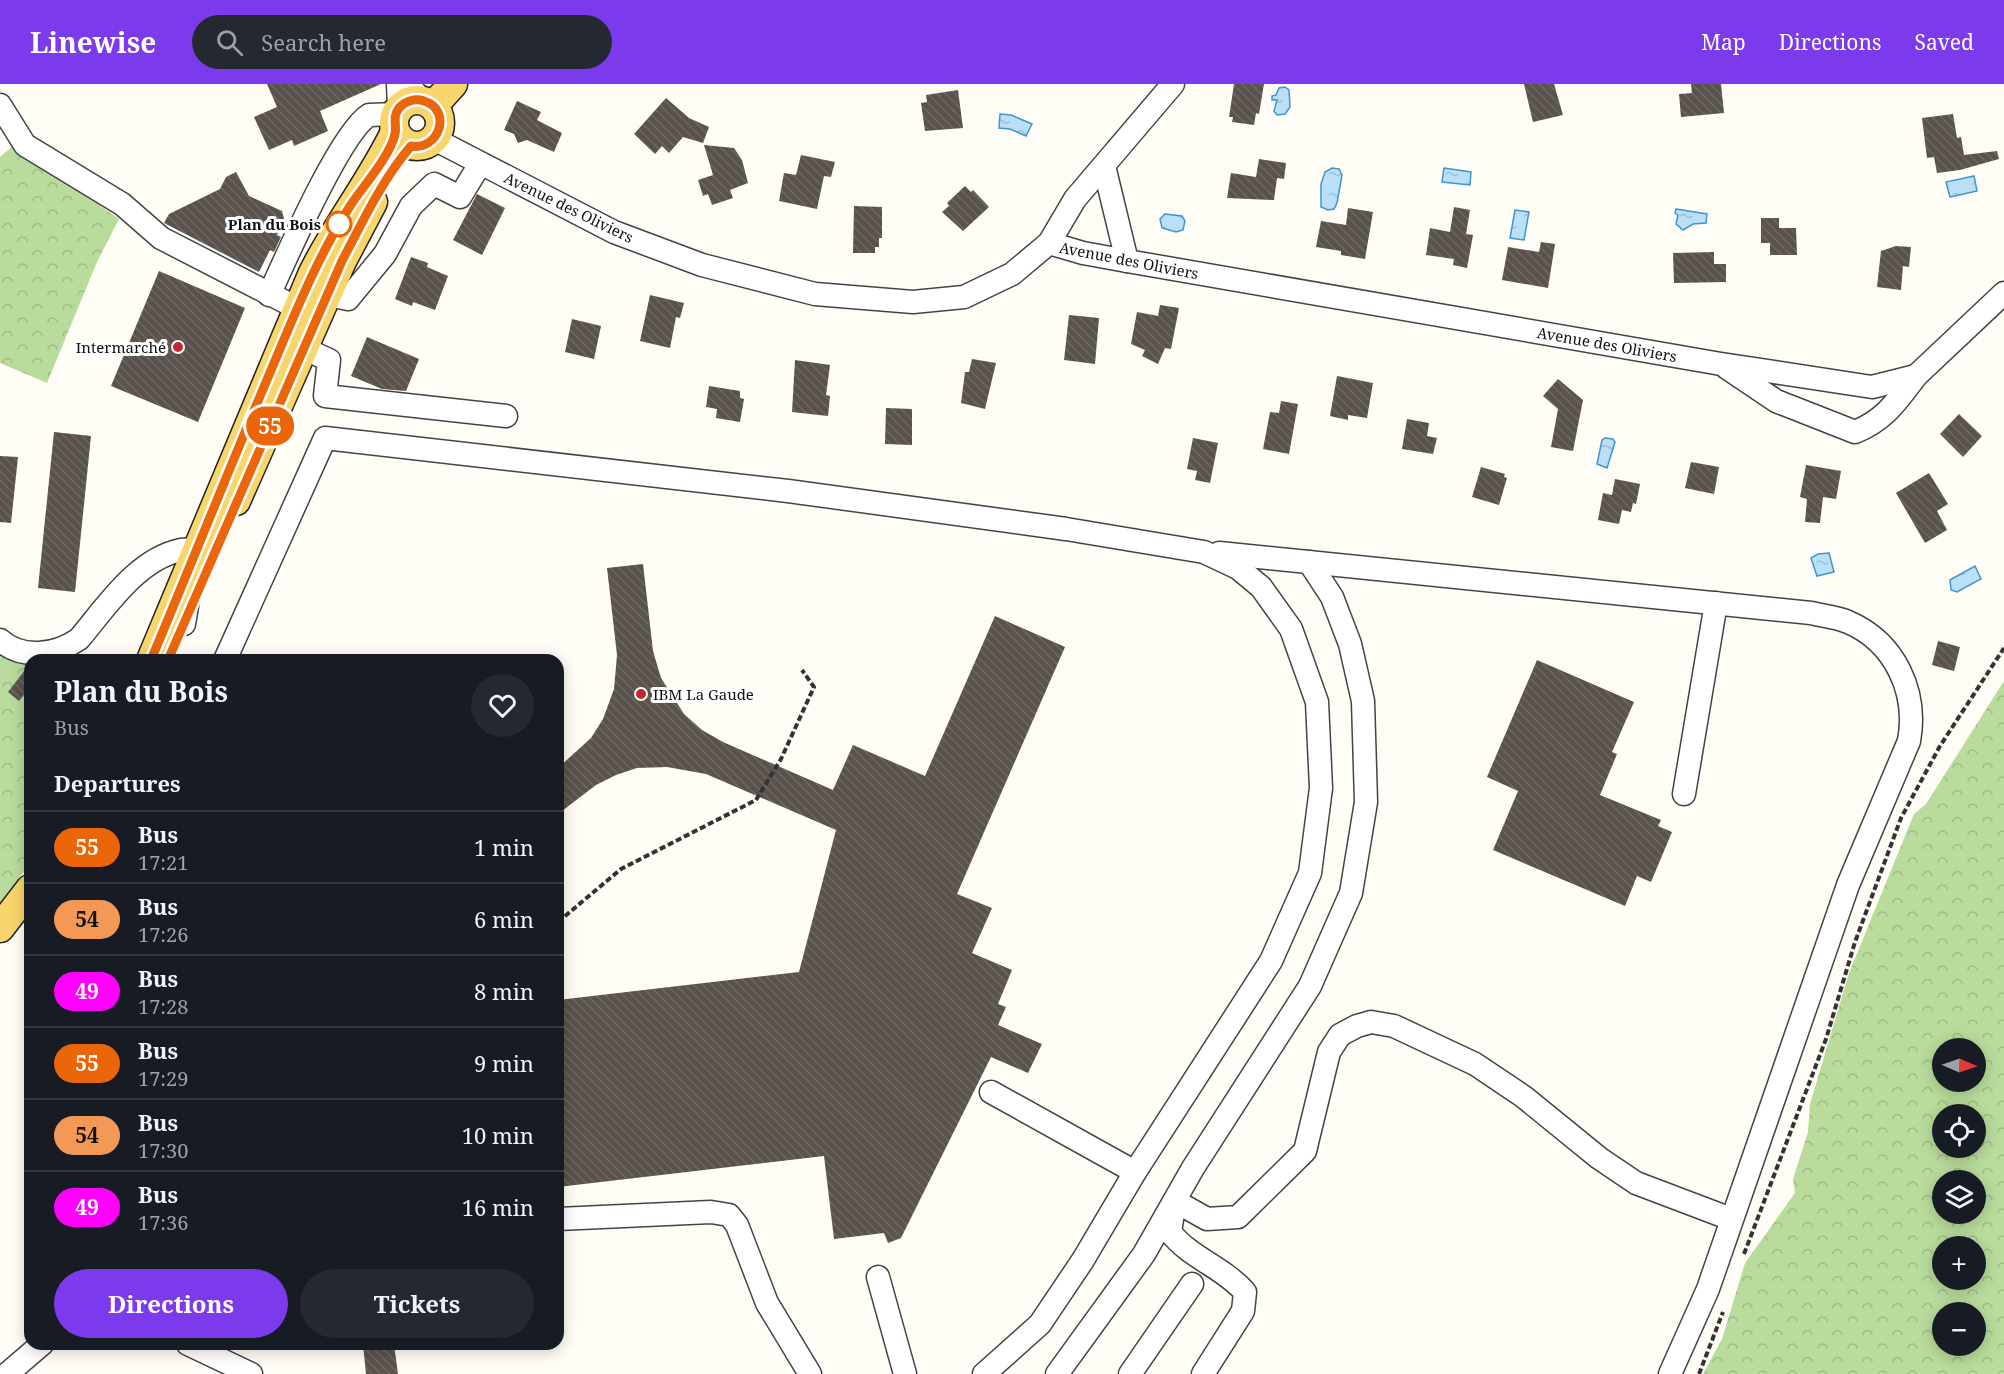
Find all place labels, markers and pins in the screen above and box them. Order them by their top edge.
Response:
marker: Plan du Bois [326,211,352,237]
place label: Plan du Bois [228,214,321,234]
place label: Intermarché [76,337,166,357]
marker: Intermarché [171,340,185,354]
place label: IBM La Gaude [653,684,754,704]
marker: IBM La Gaude [634,687,648,701]

